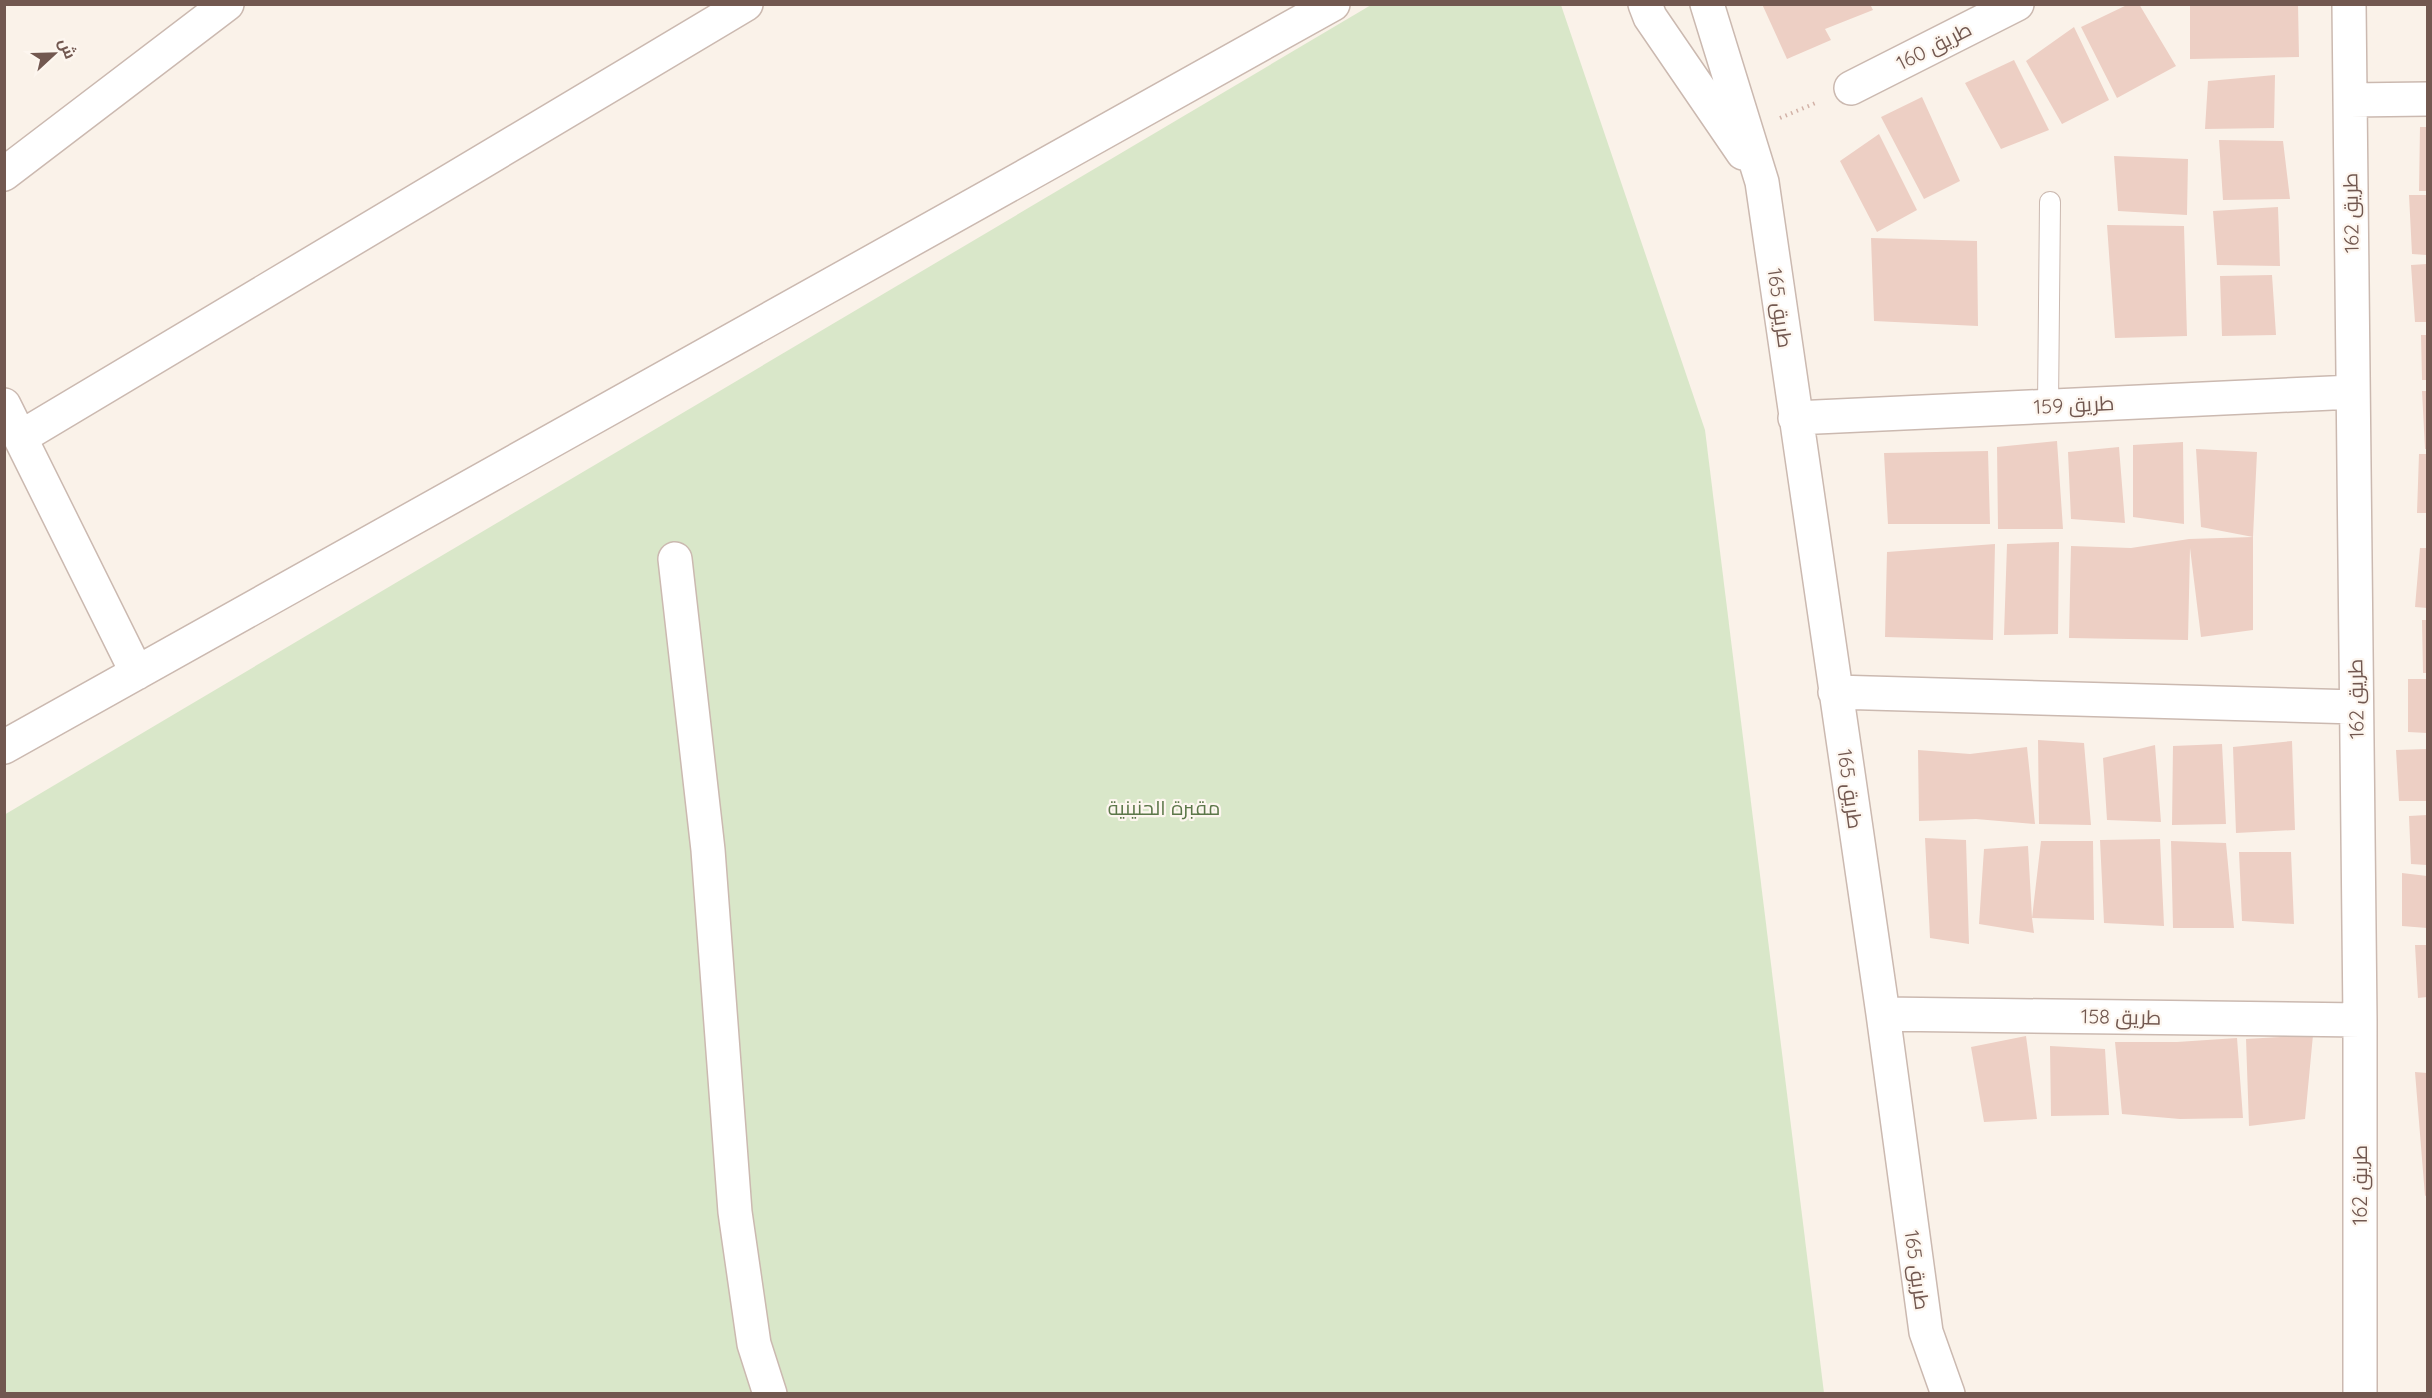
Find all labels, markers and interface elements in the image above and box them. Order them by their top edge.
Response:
street label: طريق 160 [1892,16,1976,76]
north arrow [24,24,84,84]
text: ش [55,35,81,62]
street label: طريق 162 [2337,173,2365,253]
street label: طريق 165 [1762,266,1798,350]
street label: طريق 159 [2033,390,2115,420]
street label: طريق 162 [2342,659,2370,739]
street label: طريق 165 [1832,747,1868,831]
park label: مقبرة الحنينية [1108,795,1220,820]
street label: طريق 158 [2081,1003,2161,1031]
street label: طريق 162 [2347,1145,2373,1225]
street label: طريق 165 [1899,1228,1935,1312]

